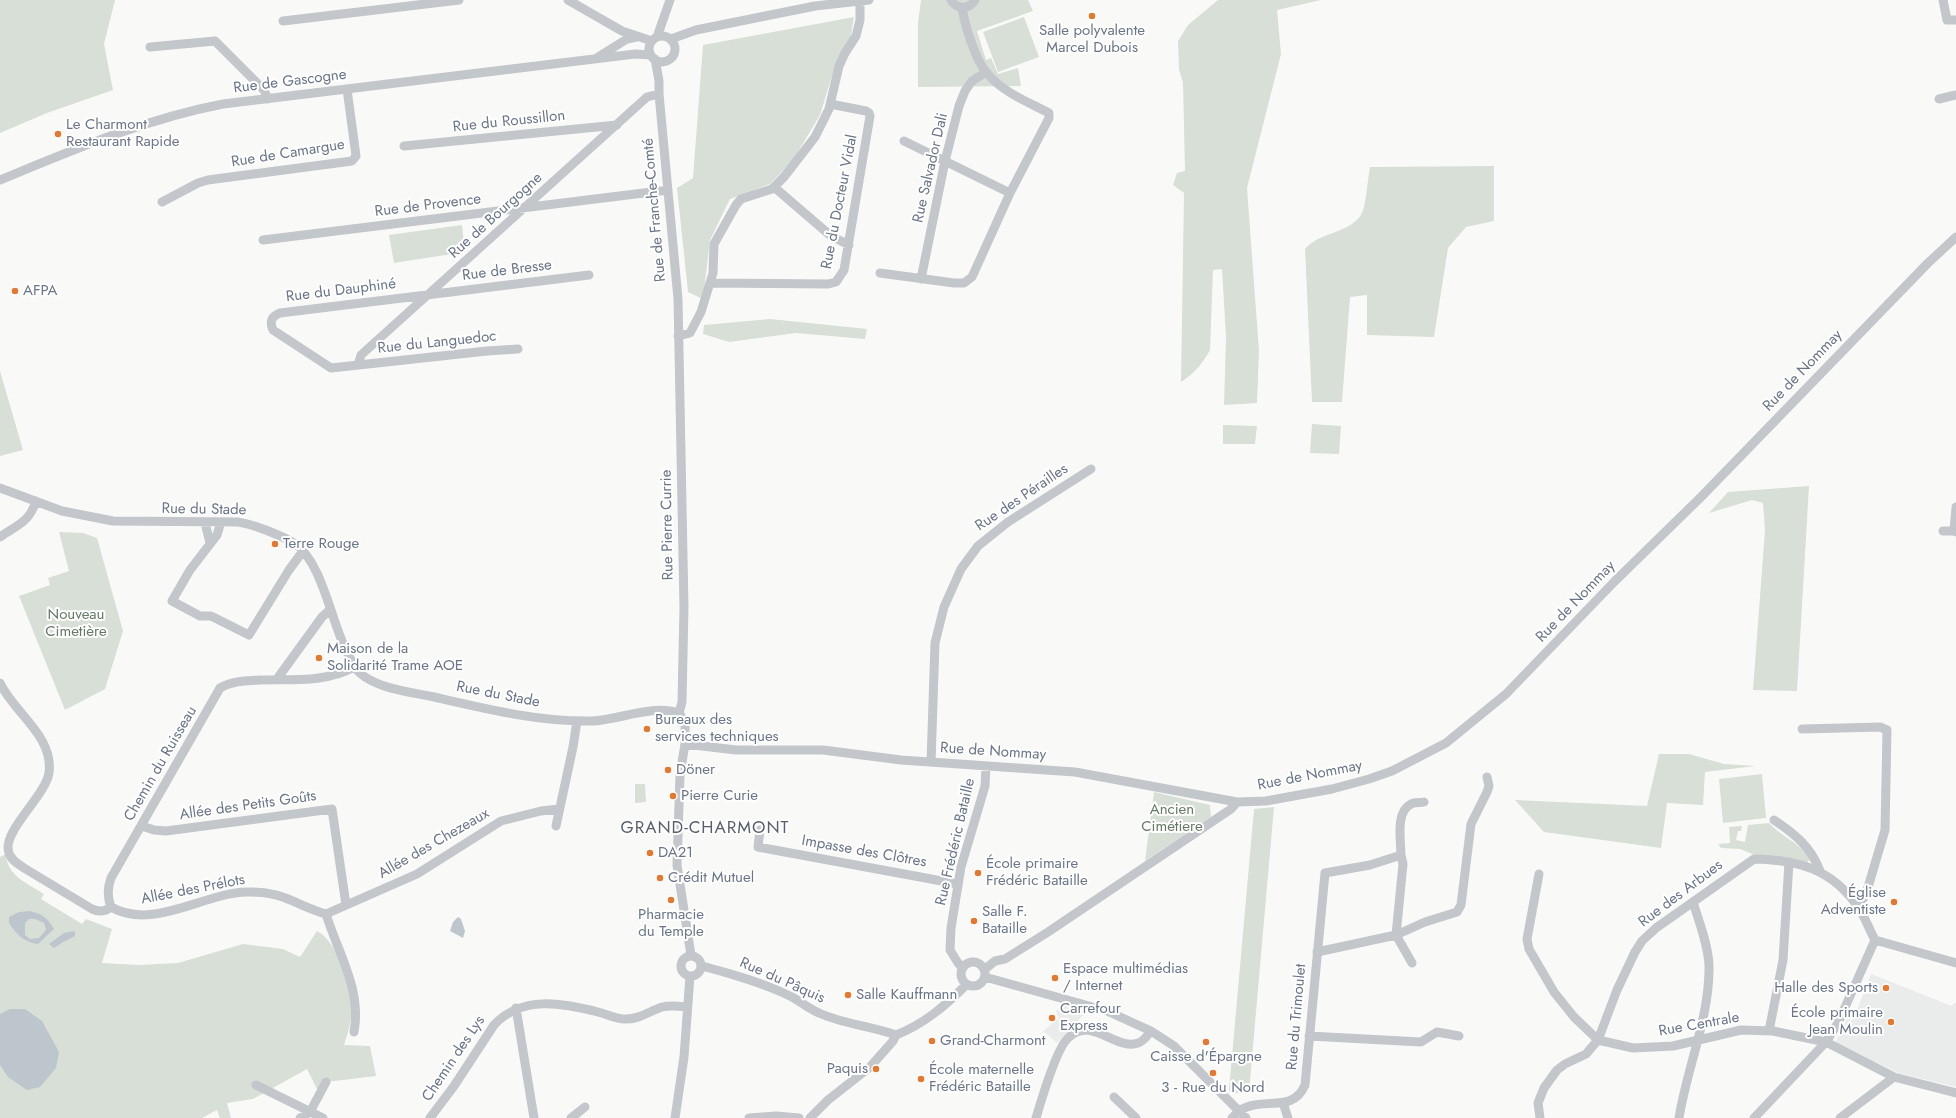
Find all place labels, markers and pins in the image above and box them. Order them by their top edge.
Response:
marker: Salle polyvalente Marcel Dubois [1087,11,1097,21]
place label: Salle polyvalente Marcel Dubois [1039,22,1145,57]
place label: Le Charmont Restaurant Rapide [66,116,180,151]
marker: Le Charmont Restaurant Rapide [53,129,63,139]
place label: AFPA [23,282,57,300]
marker: AFPA [10,286,20,296]
place label: Terre Rouge [283,535,359,553]
marker: Terre Rouge [270,539,280,549]
place label: Maison de la Solidarité Trame AOE [327,640,463,675]
marker: Maison de la Solidarité Trame AOE [314,653,324,663]
place label: Bureaux des services techniques [655,711,779,746]
marker: Bureaux des services techniques [642,724,652,734]
place label: Döner [676,761,715,779]
marker: Döner [663,765,673,775]
place label: Pierre Curie [681,787,758,805]
marker: Pierre Curie [668,791,678,801]
place label: DA21 [658,844,693,862]
marker: DA21 [645,848,655,858]
place label: École primaire Frédéric Bataille [986,855,1088,890]
marker: École primaire Frédéric Bataille [973,868,983,878]
place label: Crédit Mutuel [668,869,754,887]
marker: Crédit Mutuel [655,873,665,883]
place label: Église Adventiste [1821,884,1886,919]
marker: Pharmacie du Temple [666,895,676,905]
marker: Église Adventiste [1889,897,1899,907]
place label: Salle F. Bataille [982,903,1028,938]
place label: Pharmacie du Temple [638,906,704,941]
marker: Salle F. Bataille [969,916,979,926]
place label: Espace multimédias / Internet [1063,960,1188,995]
marker: Espace multimédias / Internet [1050,973,1060,983]
place label: Halle des Sports [1774,979,1878,997]
marker: Halle des Sports [1881,983,1891,993]
place label: Salle Kauffmann [856,986,957,1004]
marker: Salle Kauffmann [843,990,853,1000]
place label: Carrefour Express [1060,1000,1121,1035]
place label: École primaire Jean Moulin [1791,1004,1883,1039]
marker: Carrefour Express [1047,1013,1057,1023]
marker: École primaire Jean Moulin [1886,1017,1896,1027]
place label: Grand-Charmont [940,1032,1045,1050]
marker: Grand-Charmont [927,1036,937,1046]
marker: Caisse d'Épargne [1201,1037,1211,1047]
place label: Caisse d'Épargne [1150,1048,1262,1066]
place label: Paquis [827,1060,868,1078]
place label: École maternelle Frédéric Bataille [929,1061,1034,1096]
marker: Paquis [871,1064,881,1074]
marker: 3 - Rue du Nord [1208,1068,1218,1078]
marker: École maternelle Frédéric Bataille [916,1074,926,1084]
place label: 3 - Rue du Nord [1161,1079,1265,1097]

